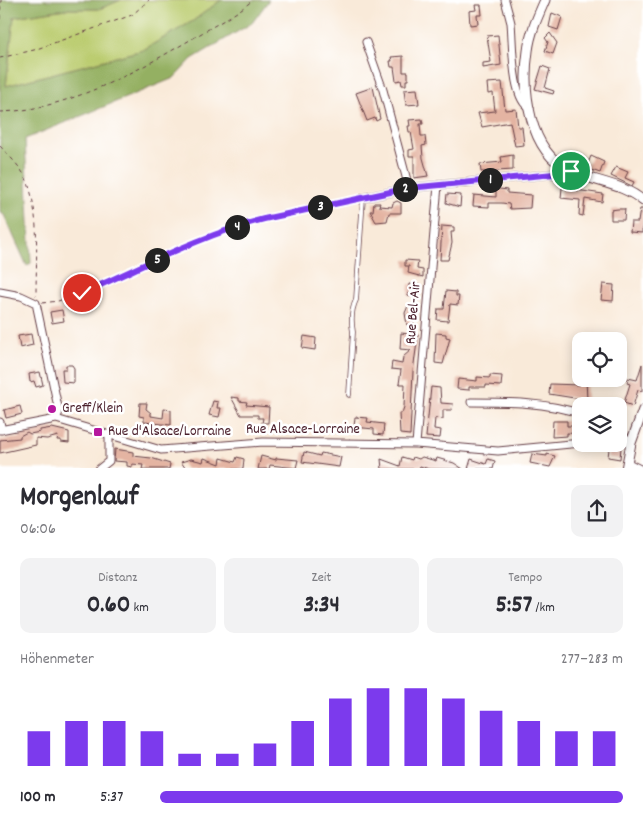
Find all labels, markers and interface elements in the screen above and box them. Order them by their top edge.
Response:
pin [550,150,592,192]
icon: arrive [557,157,585,185]
pin: 1 [478,168,502,192]
text: 1 [489,170,492,190]
pin: 2 [392,176,418,202]
text: 2 [402,179,409,199]
pin: 3 [308,194,332,220]
text: 3 [317,197,324,217]
pin: 4 [224,214,250,240]
text: 4 [235,217,240,237]
pin: 5 [144,248,170,272]
text: 5 [154,250,161,270]
pin [61,272,103,314]
icon: check [68,279,96,307]
street label: Rue Bel-Air [400,280,428,345]
map controls [572,332,627,452]
button: locate [572,332,627,387]
button: layers [572,397,627,452]
place label: Greff/Klein [62,398,123,420]
marker: Greff/Klein [46,403,58,415]
street label: Rue Alsace-Lorraine [246,419,360,441]
place label: Rue d'Alsace/Lorraine [108,421,231,443]
marker: Rue d'Alsace/Lorraine [92,426,104,438]
text: Morgenlauf [20,479,139,519]
button: share [571,485,623,537]
text: 06:06 [20,518,56,541]
text: Distanz [98,568,137,588]
text: Zeit [311,568,332,588]
text: Tempo [508,568,542,588]
text: 0.60 [87,588,130,624]
text: 3:34 [303,588,340,624]
text: 5:57 [495,588,532,624]
text: km [130,598,149,618]
text: /km [532,598,555,618]
text: Höhenmeter [20,648,94,671]
text: 277–283 m [561,648,623,671]
text: 100 m [20,786,56,809]
text: 5:37 [100,786,123,809]

